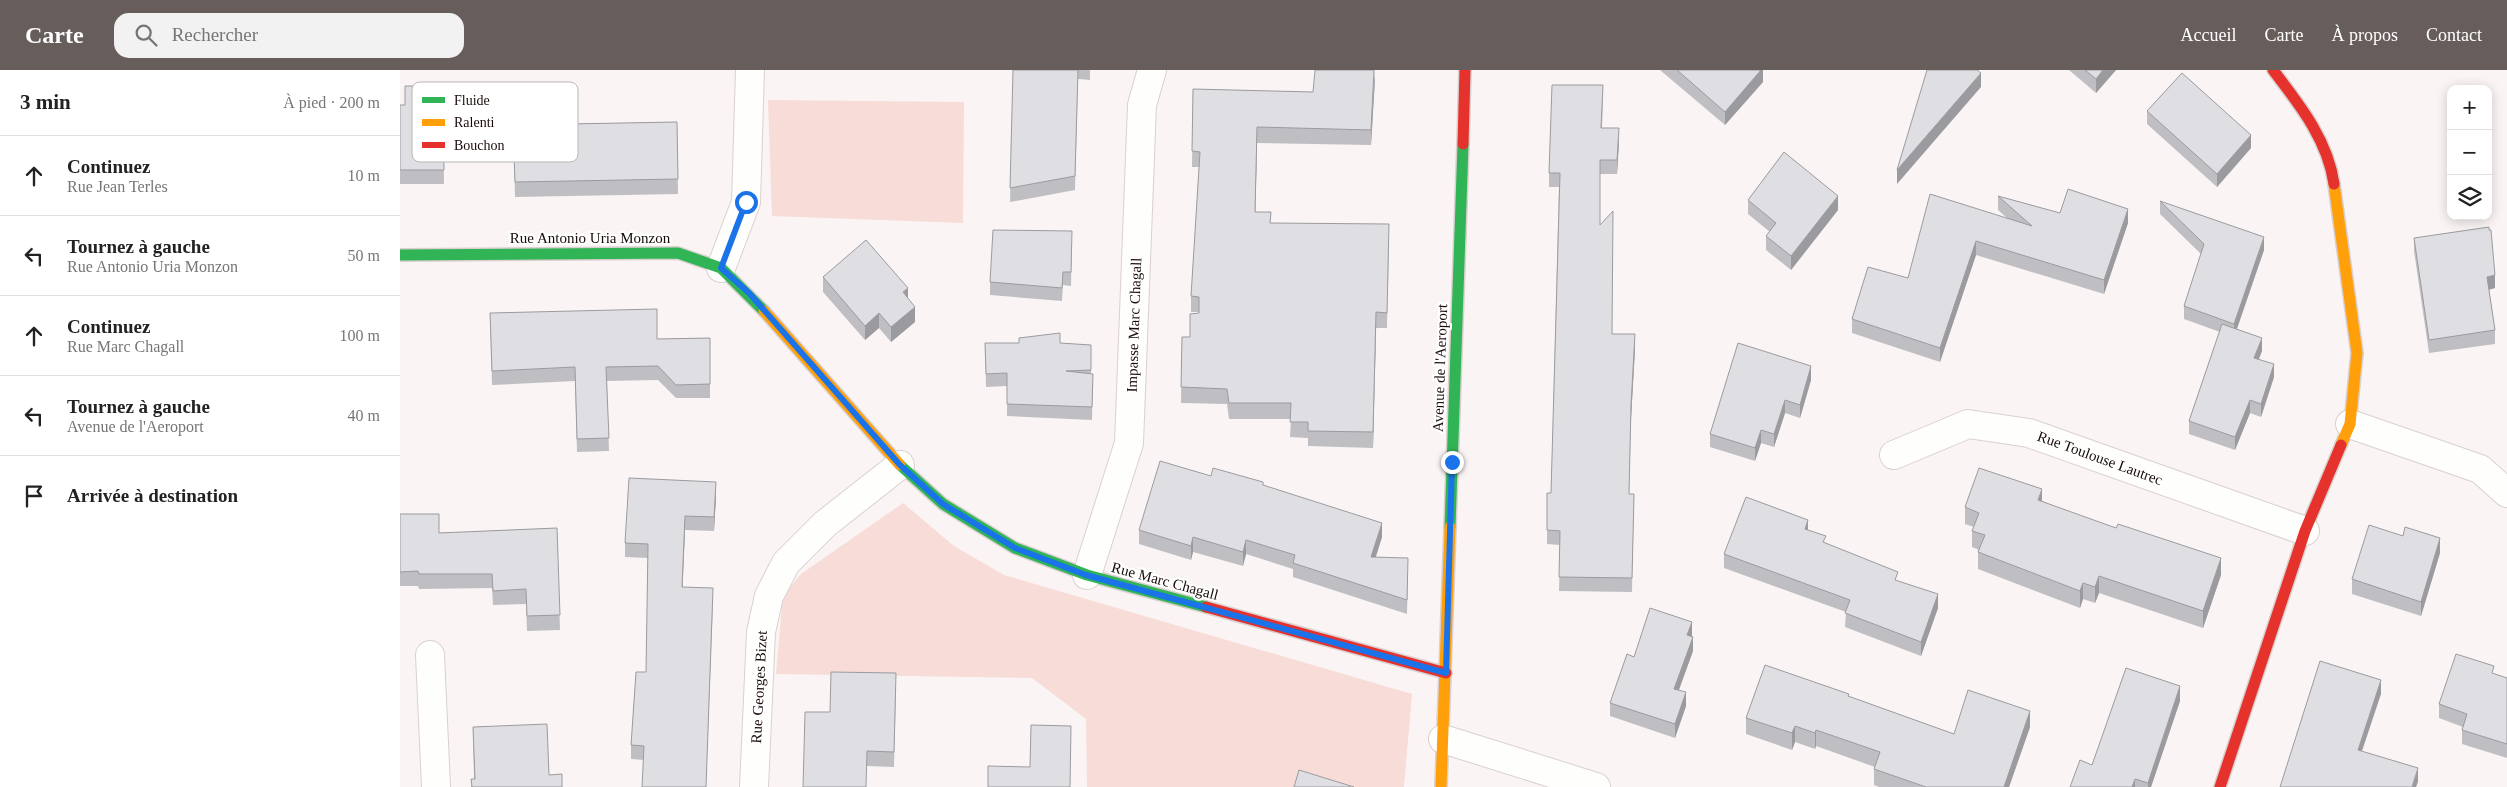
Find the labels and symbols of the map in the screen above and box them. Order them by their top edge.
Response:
legend [412,82,578,162]
text: Fluide [454,93,490,108]
text: Ralenti [454,115,495,130]
text: Bouchon [454,138,505,153]
route start [735,191,758,214]
street label: Rue Antonio Uria Monzon [510,230,671,246]
street label: Impasse Marc Chagall [1124,257,1144,393]
street label: Avenue de l'Aeroport [1430,303,1450,432]
street label: Rue Toulouse Lautrec [2035,428,2165,488]
route end [1441,451,1464,474]
street label: Rue Marc Chagall [1110,559,1220,603]
street label: Rue Georges Bizet [748,629,770,744]

